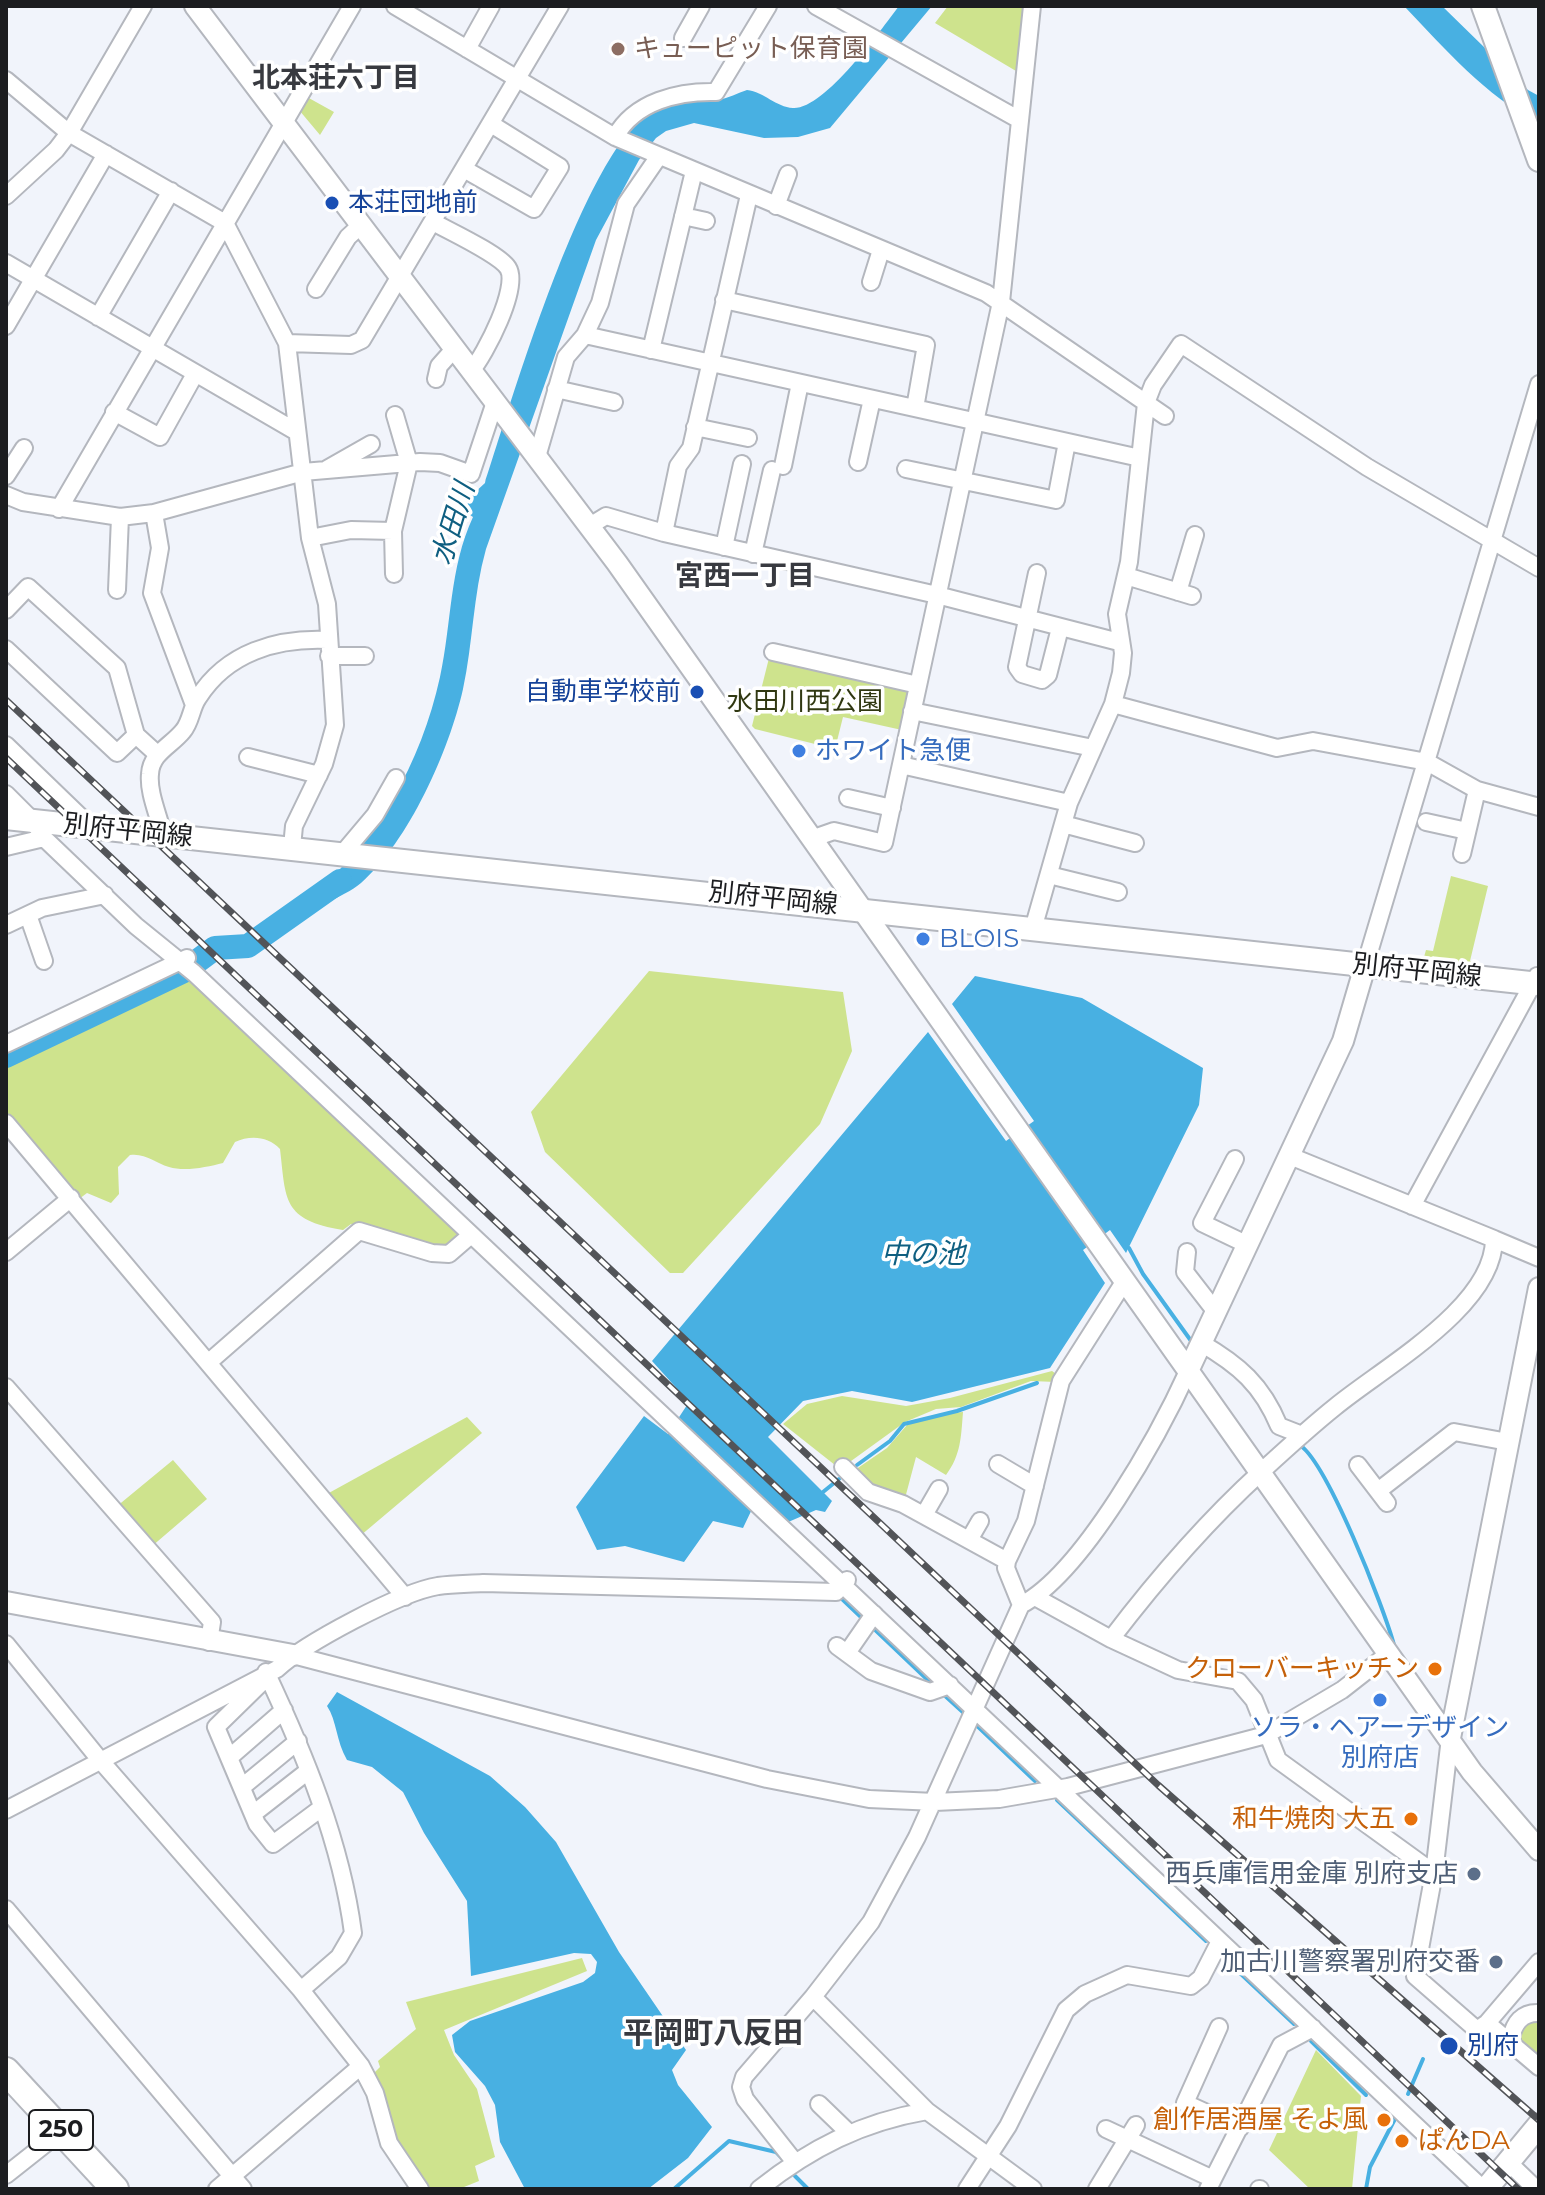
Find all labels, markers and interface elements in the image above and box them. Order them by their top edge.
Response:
place label: キューピット保育園 [634,33,868,65]
marker: キューピット保育園 [609,40,627,58]
district label: 北本荘六丁目 [252,62,420,96]
place label: 本荘団地前 [348,187,478,219]
marker: 本荘団地前 [323,194,341,212]
water label: 水田川 [426,479,482,569]
district label: 宮西一丁目 [675,560,815,594]
place label: 自動車学校前 [525,676,681,708]
marker: 自動車学校前 [688,683,706,701]
park label: 水田川西公園 [727,686,883,718]
place label: ホワイト急便 [815,735,971,767]
marker: ホワイト急便 [790,742,808,760]
street label: 別府平岡線 [62,809,194,853]
street label: 別府平岡線 [707,877,839,921]
place label: BLOIS [939,923,1019,955]
marker: BLOIS [914,930,932,948]
street label: 別府平岡線 [1351,949,1483,993]
water label: 中の池 [881,1238,965,1272]
place label: クローバーキッチン [1185,1653,1419,1685]
marker: クローバーキッチン [1426,1660,1444,1678]
marker: ソラ・ヘアーデザイン 別府店 [1371,1691,1389,1709]
place label: ソラ・ヘアーデザイン 別府店 [1251,1712,1509,1774]
place label: 和牛焼肉 大五 [1232,1803,1395,1835]
marker: 和牛焼肉 大五 [1402,1810,1420,1828]
place label: 西兵庫信用金庫 別府支店 [1165,1858,1458,1890]
marker: 西兵庫信用金庫 別府支店 [1465,1865,1483,1883]
place label: 加古川警察署別府交番 [1220,1946,1480,1978]
marker: 加古川警察署別府交番 [1487,1953,1505,1971]
district label: 平岡町八反田 [623,2016,803,2052]
place label: 別府 [1467,2030,1519,2062]
marker: 別府 [1438,2035,1460,2057]
place label: 創作居酒屋 そよ風 [1153,2104,1368,2136]
road number: 250 [29,2110,93,2150]
marker: 創作居酒屋 そよ風 [1375,2111,1393,2129]
place label: ぱんDA [1418,2125,1510,2157]
marker: ぱんDA [1393,2132,1411,2150]

